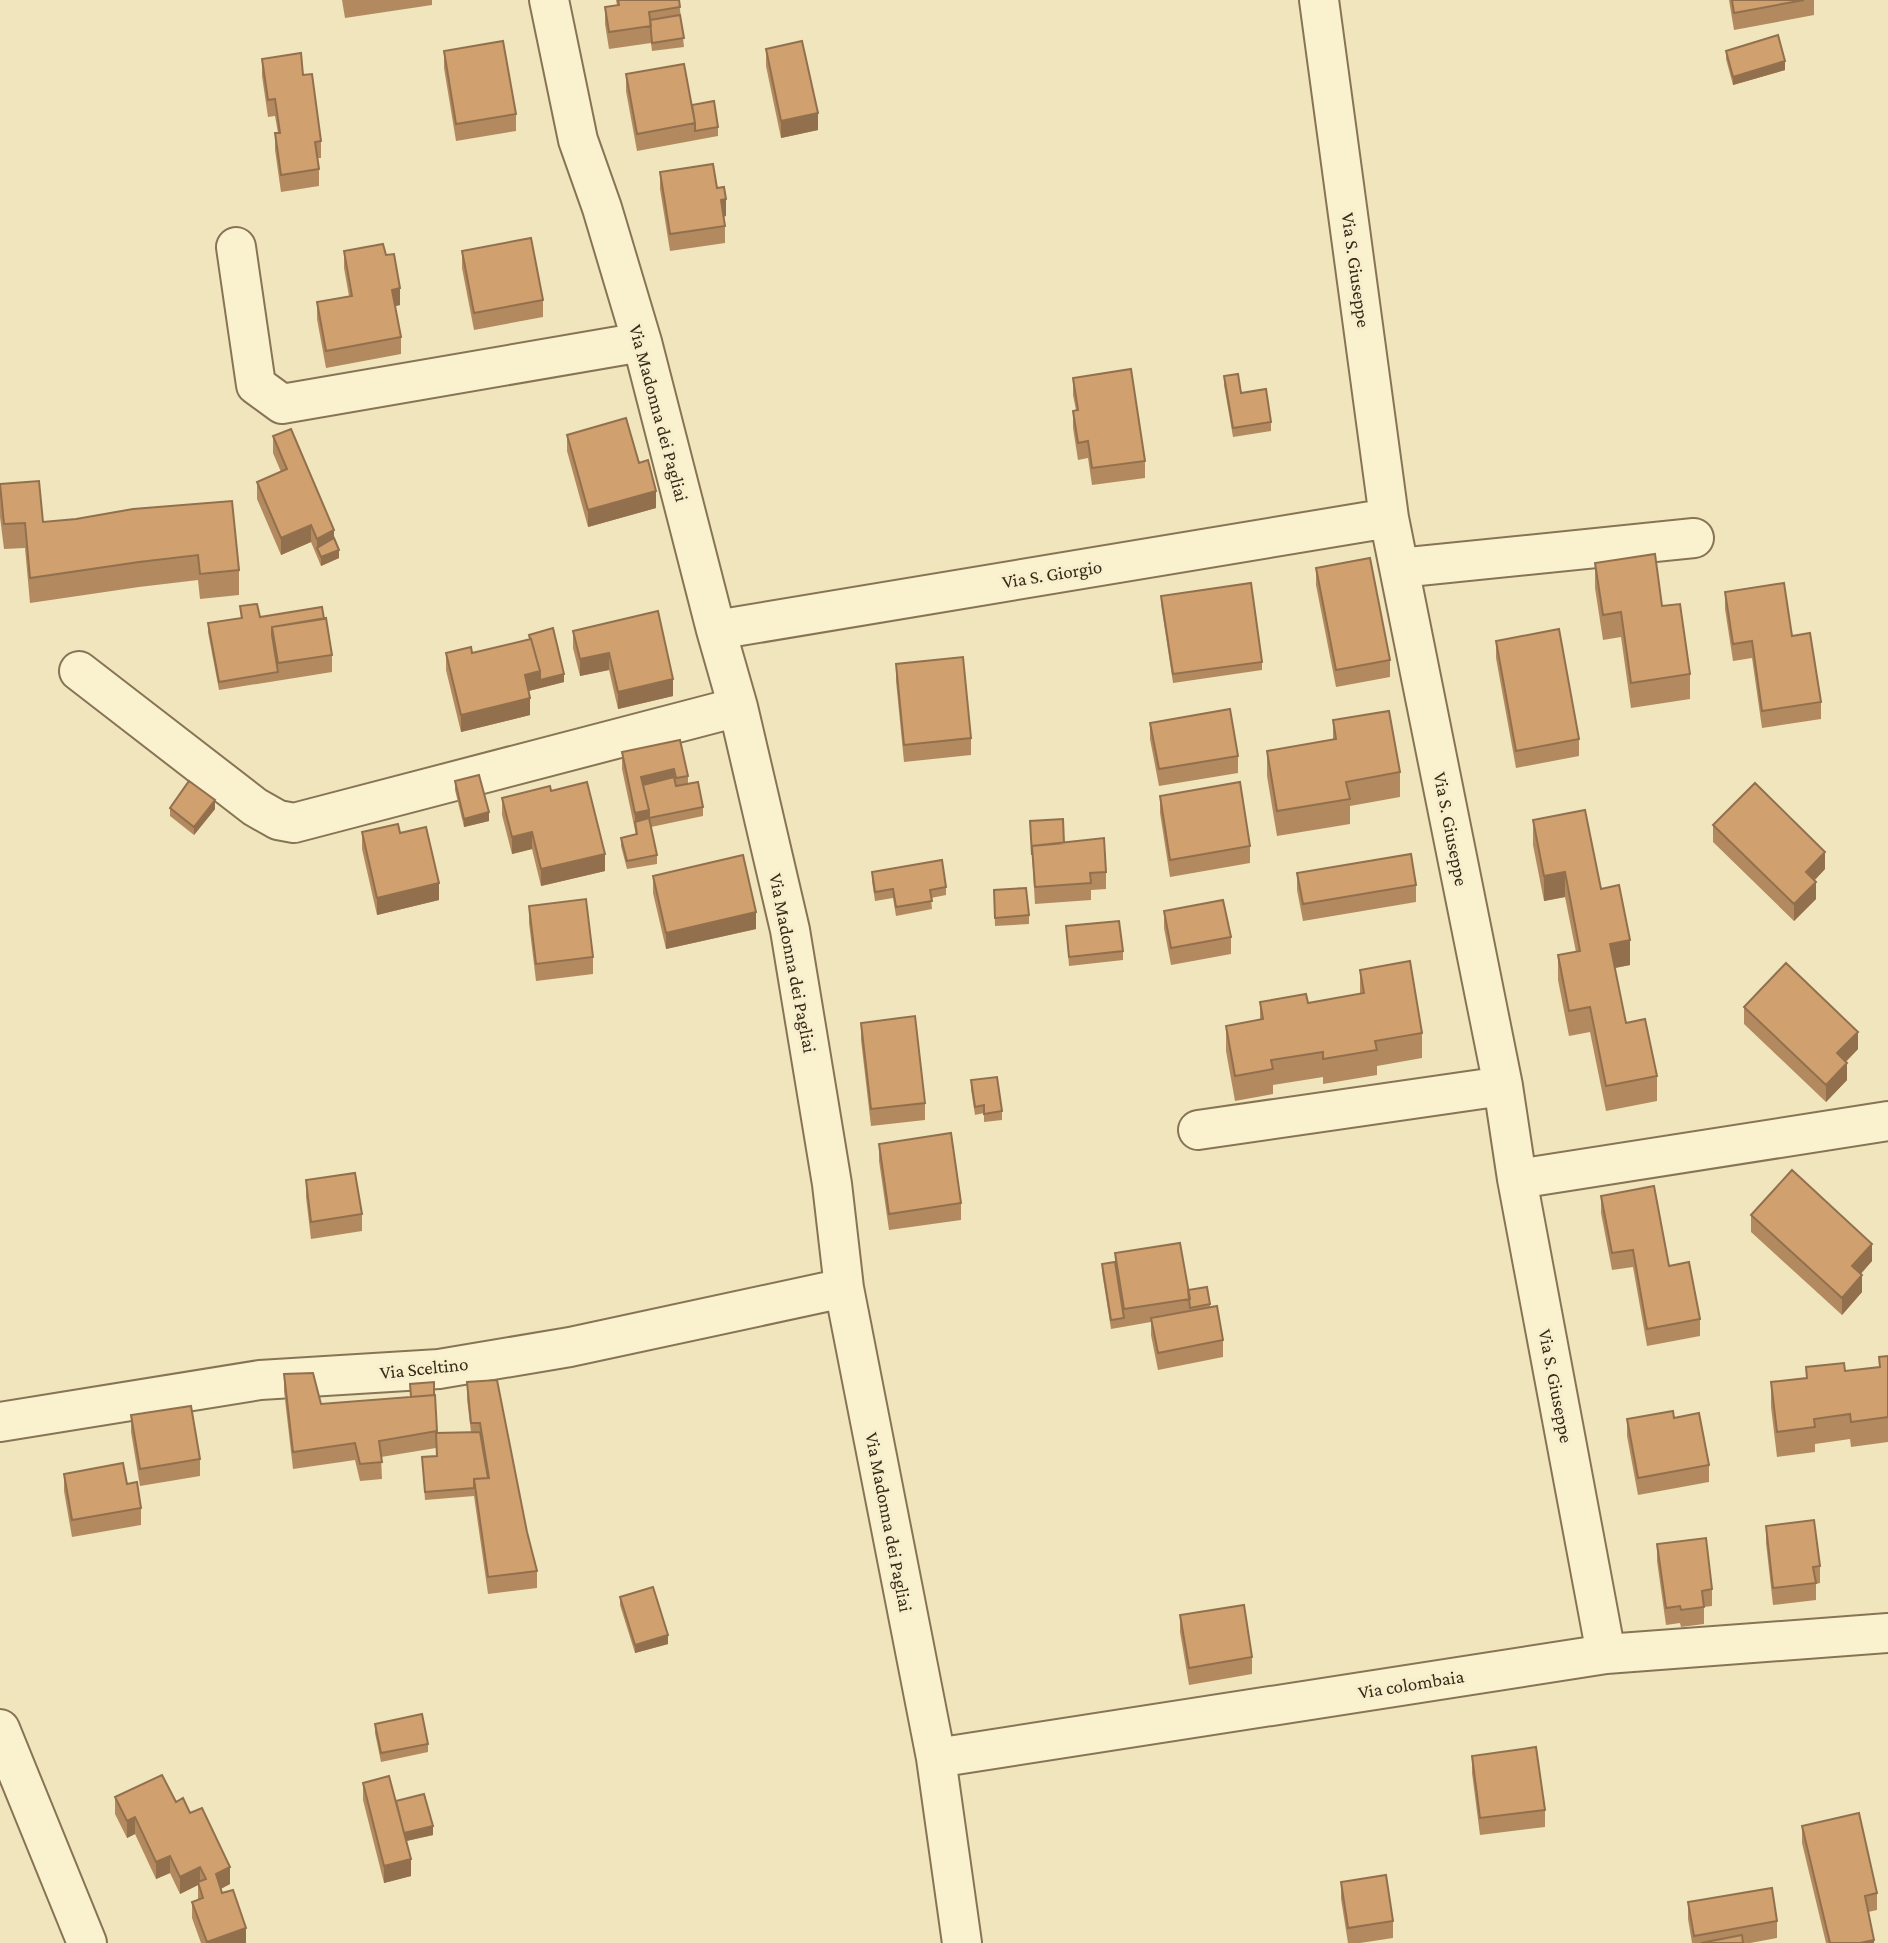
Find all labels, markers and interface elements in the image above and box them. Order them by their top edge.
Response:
street label: Via S. Giuseppe [1338,211,1374,329]
street label: Via Madonna dei Pagliai [625,322,693,504]
street label: Via S. Giorgio [1000,556,1104,592]
street label: Via S. Giuseppe [1430,770,1472,888]
street label: Via Madonna dei Pagliai [765,871,821,1055]
street label: Via S. Giuseppe [1535,1327,1577,1445]
street label: Via Sceltino [379,1353,469,1383]
street label: Via Madonna dei Pagliai [861,1430,917,1614]
street label: Via colombaia [1356,1665,1466,1703]

